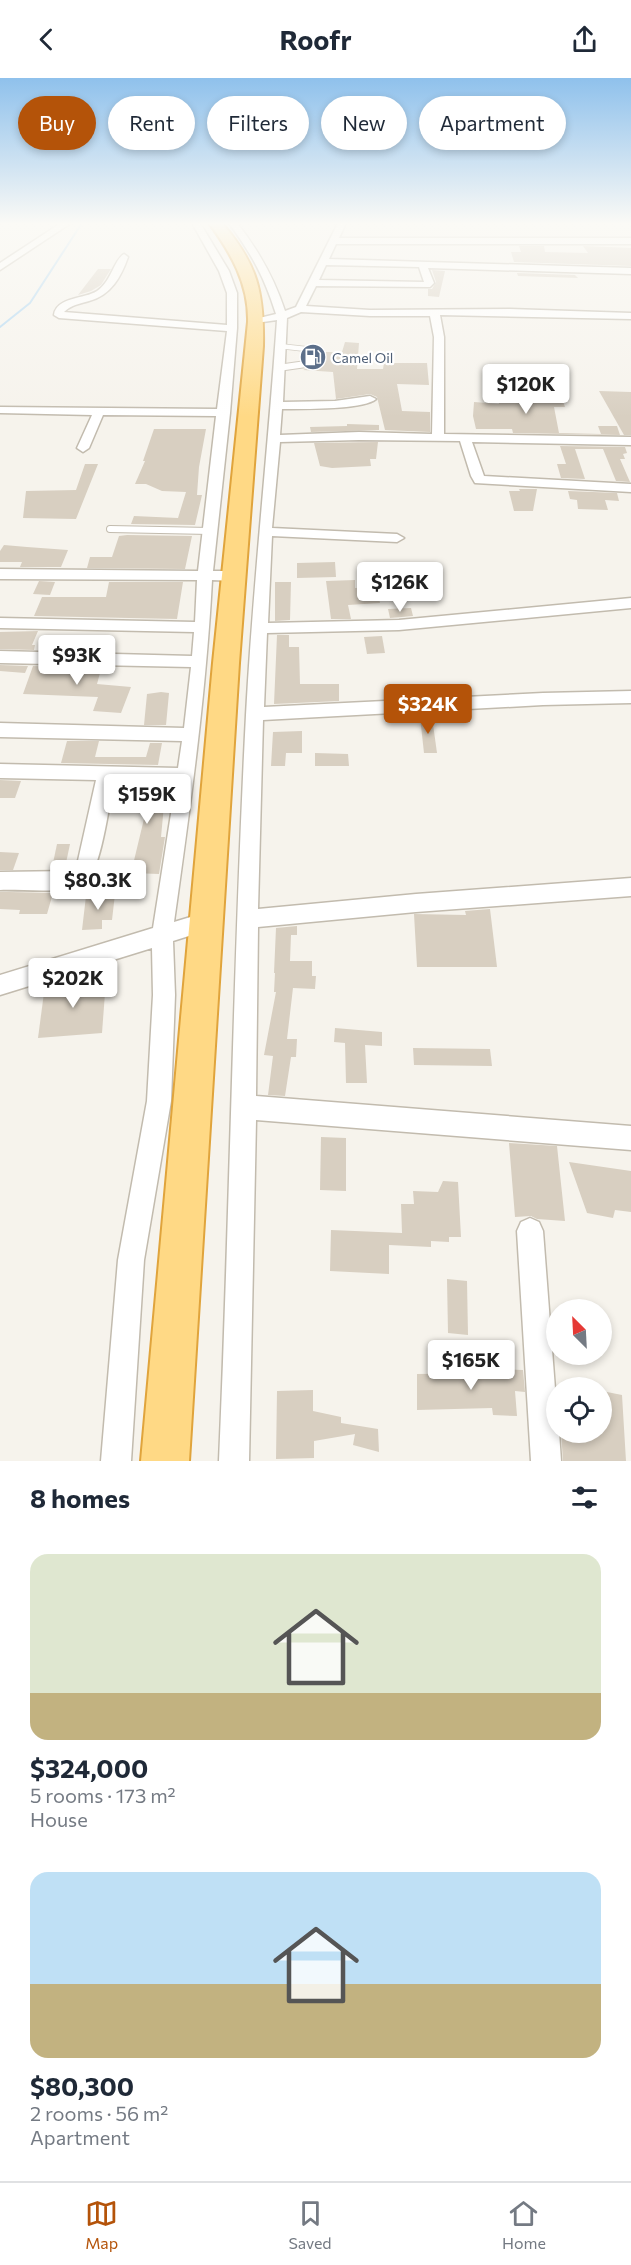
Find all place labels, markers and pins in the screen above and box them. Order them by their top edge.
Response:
fuel station icon: Camel Oil [298,342,328,372]
place label: Camel Oil [332,349,393,366]
pin: $120K [484,364,568,415]
pin: $126K [358,562,442,613]
pin: $93K [41,635,113,686]
pin: $324K [386,684,470,735]
pin: $159K [105,774,189,825]
pin: $80.3K [49,860,147,911]
pin: $202K [31,958,115,1009]
pin: $165K [429,1340,513,1391]

